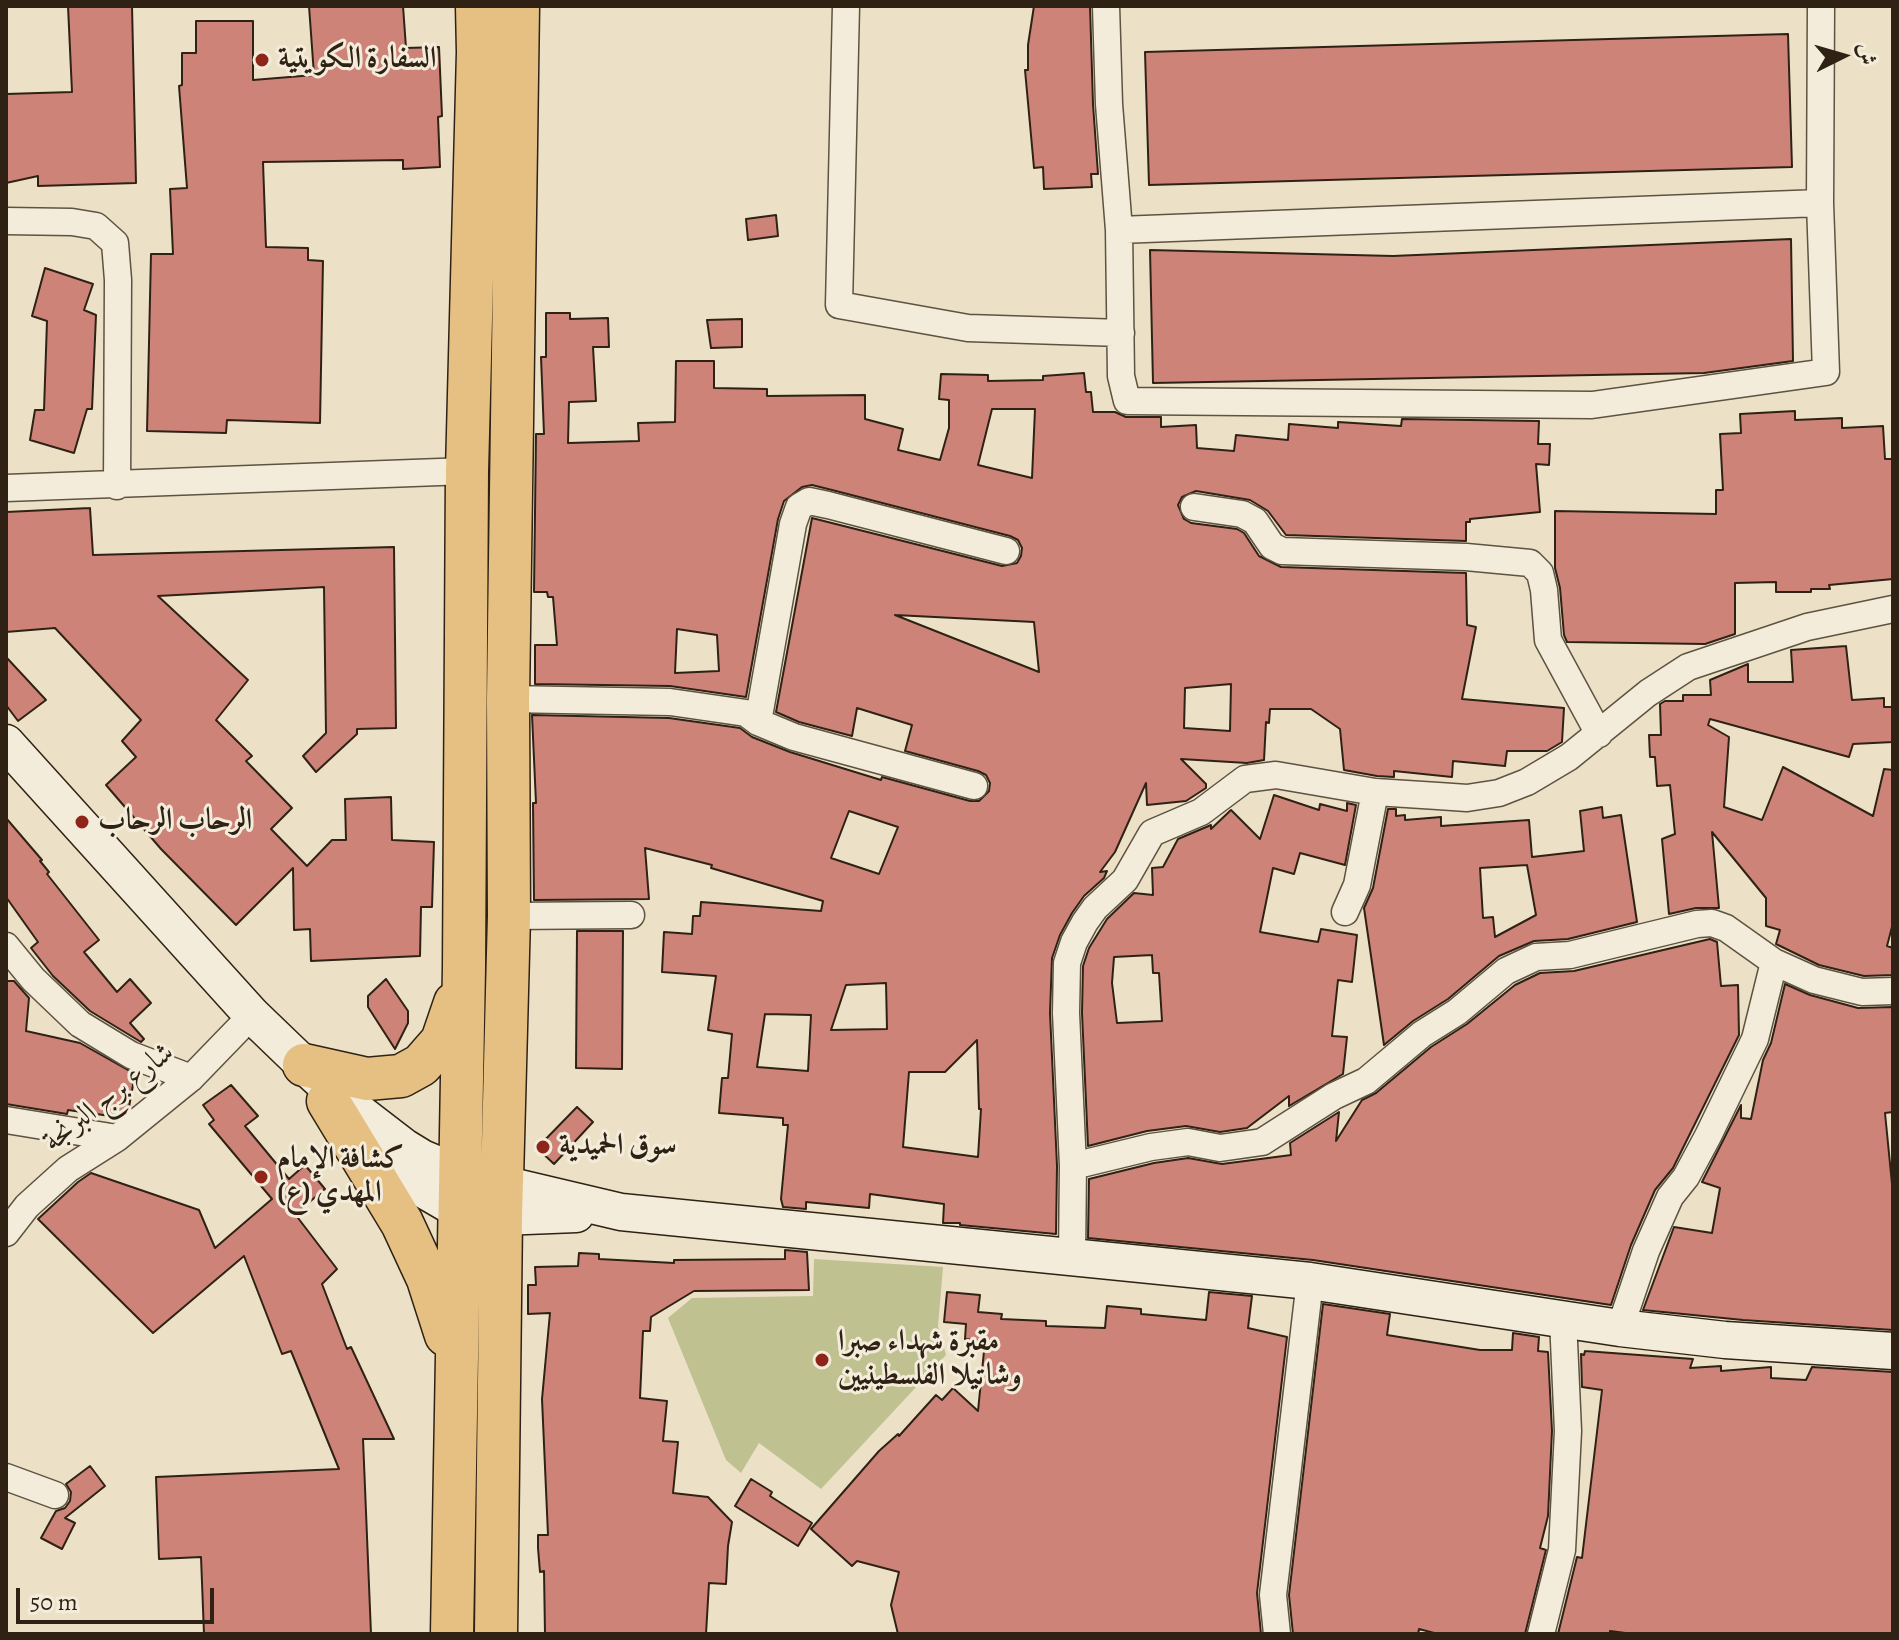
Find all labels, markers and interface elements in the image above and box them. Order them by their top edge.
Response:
north arrow [1803,16,1883,96]
place label: السفارة الكويتية [278,42,436,78]
text: ش [1851,42,1883,66]
marker: السفارة الكويتية [253,51,271,69]
place label: الرحاب الرحاب [98,804,252,840]
marker: الرحاب الرحاب [73,813,91,831]
street label: شارع برج البرنجة [36,1036,182,1160]
place label: سوق الحمیدیة [559,1129,677,1165]
marker: سوق الحمیدیة [534,1138,552,1156]
place label: كشافة الإمام المهدي (ع) [277,1142,404,1212]
marker: كشافة الإمام المهدي (ع) [252,1168,270,1186]
place label: مقبرة شهداء صبرا وشاتيلا الفلسطينيين [838,1325,1022,1396]
marker: مقبرة شهداء صبرا وشاتيلا الفلسطينيين [813,1351,831,1369]
scale bar [20,1572,218,1622]
text: 50 m [30,1586,78,1618]

